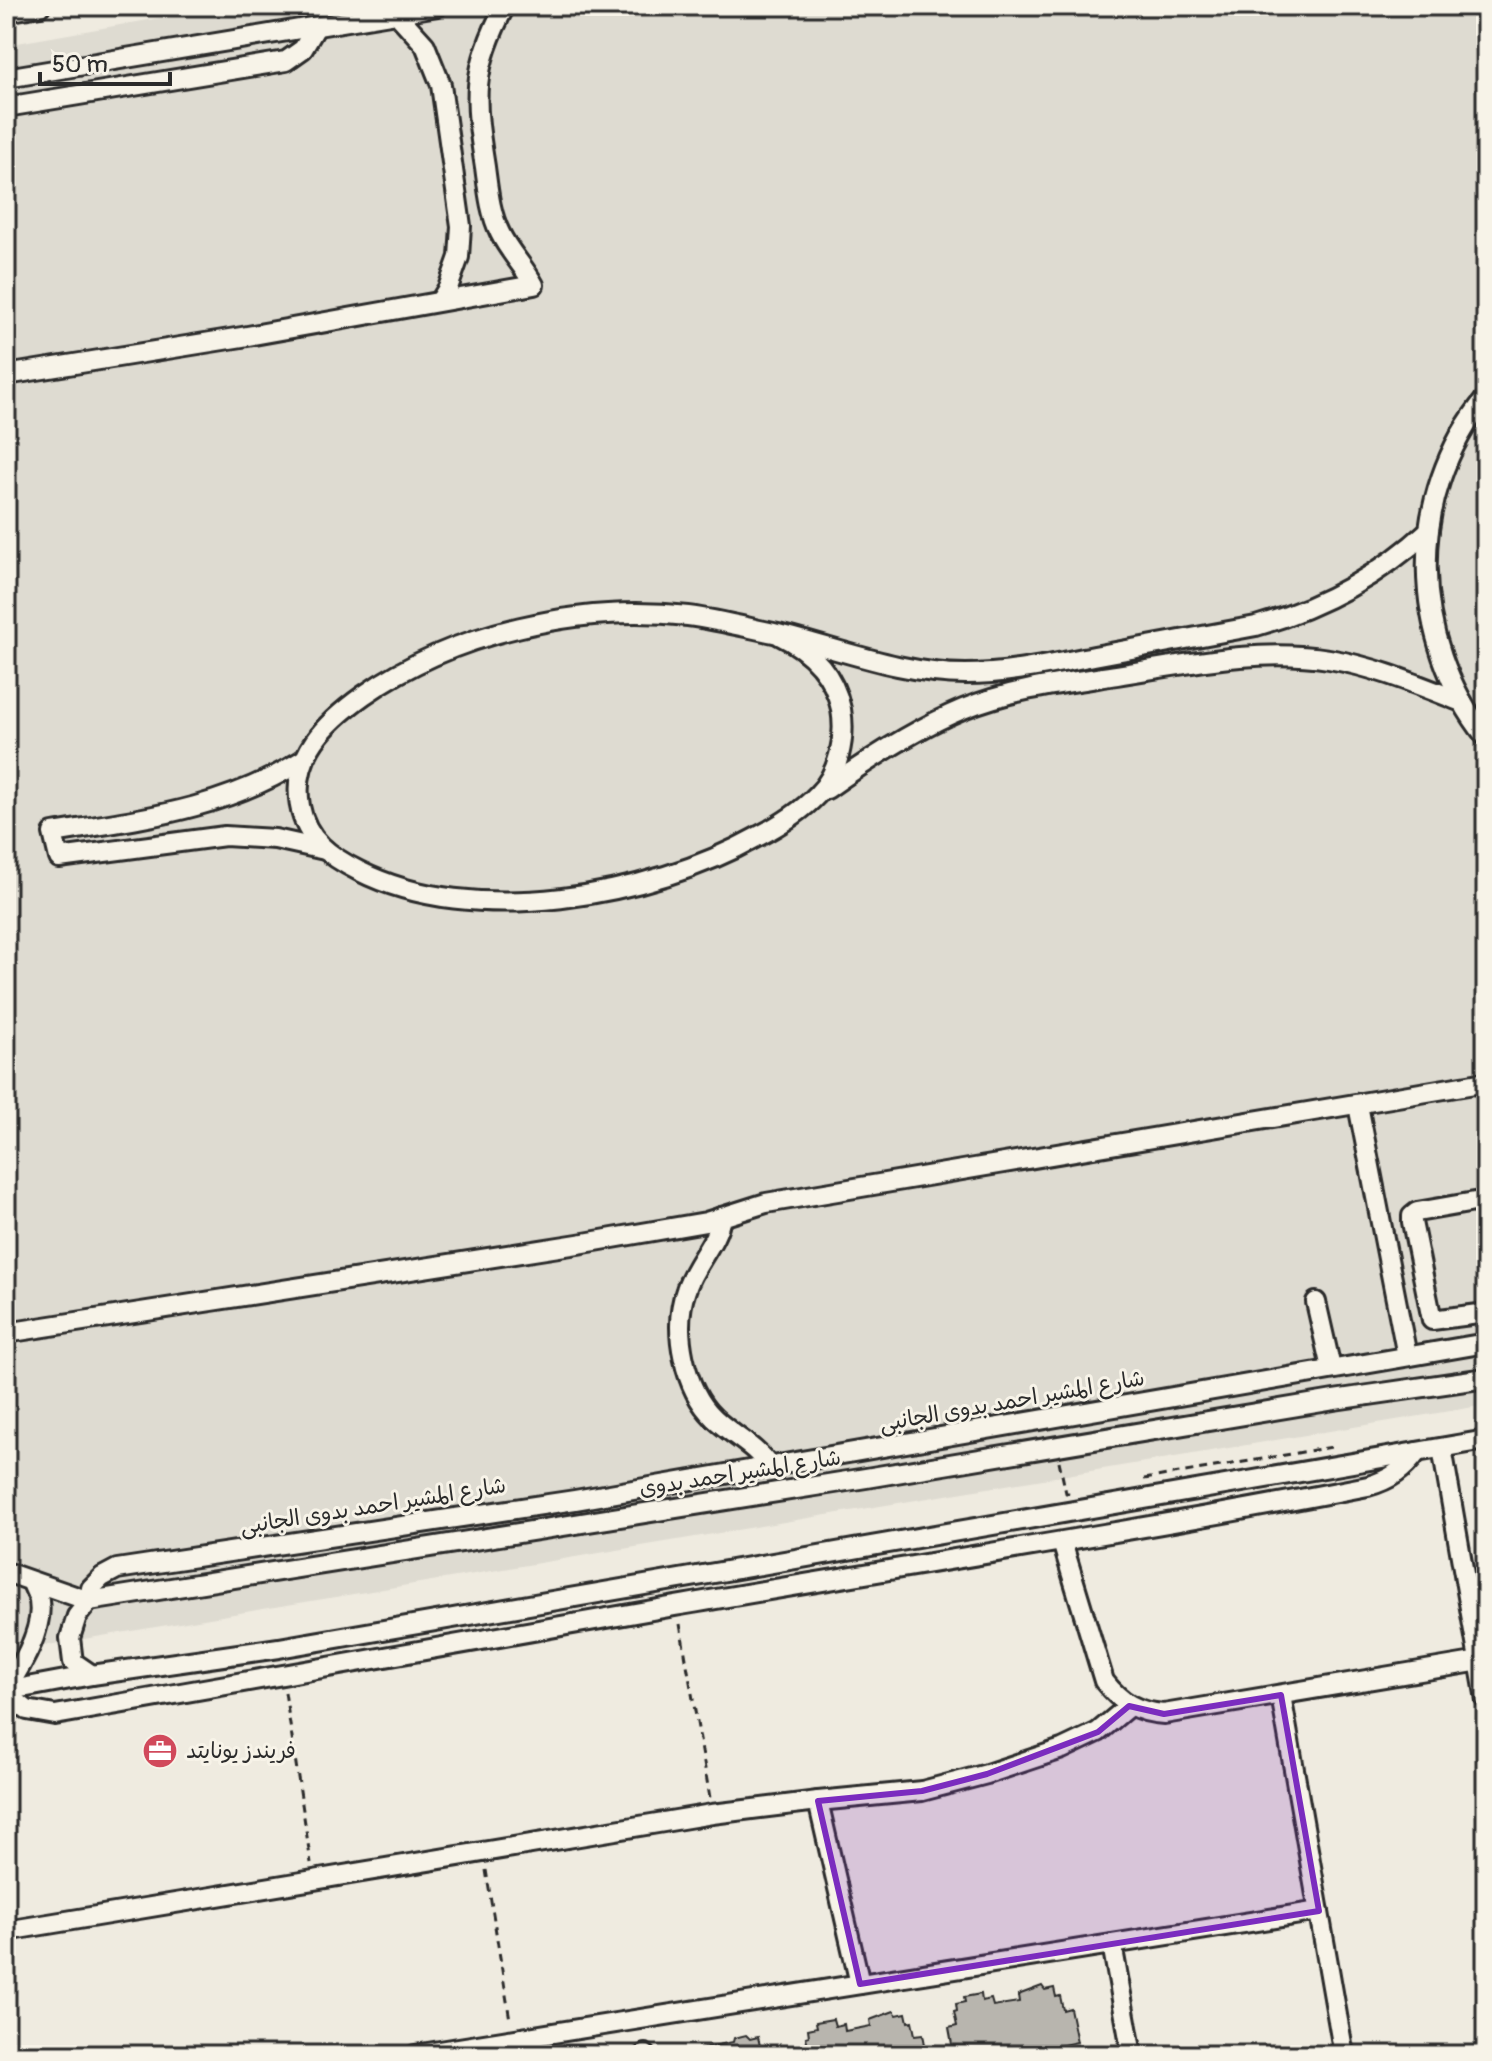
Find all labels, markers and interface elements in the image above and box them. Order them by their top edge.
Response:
scale bar [40,36,170,86]
text: 50 m [52,50,108,79]
street label: شارع المشير احمد بدوى الجانبى [877,1364,1147,1439]
street label: شارع المشير احمد بدوى [637,1443,843,1504]
street label: شارع المشير احمد بدوى الجانبى [238,1471,508,1542]
office icon: فريندز يونايتد [141,1732,179,1770]
place label: فريندز يونايتد [186,1737,296,1765]

